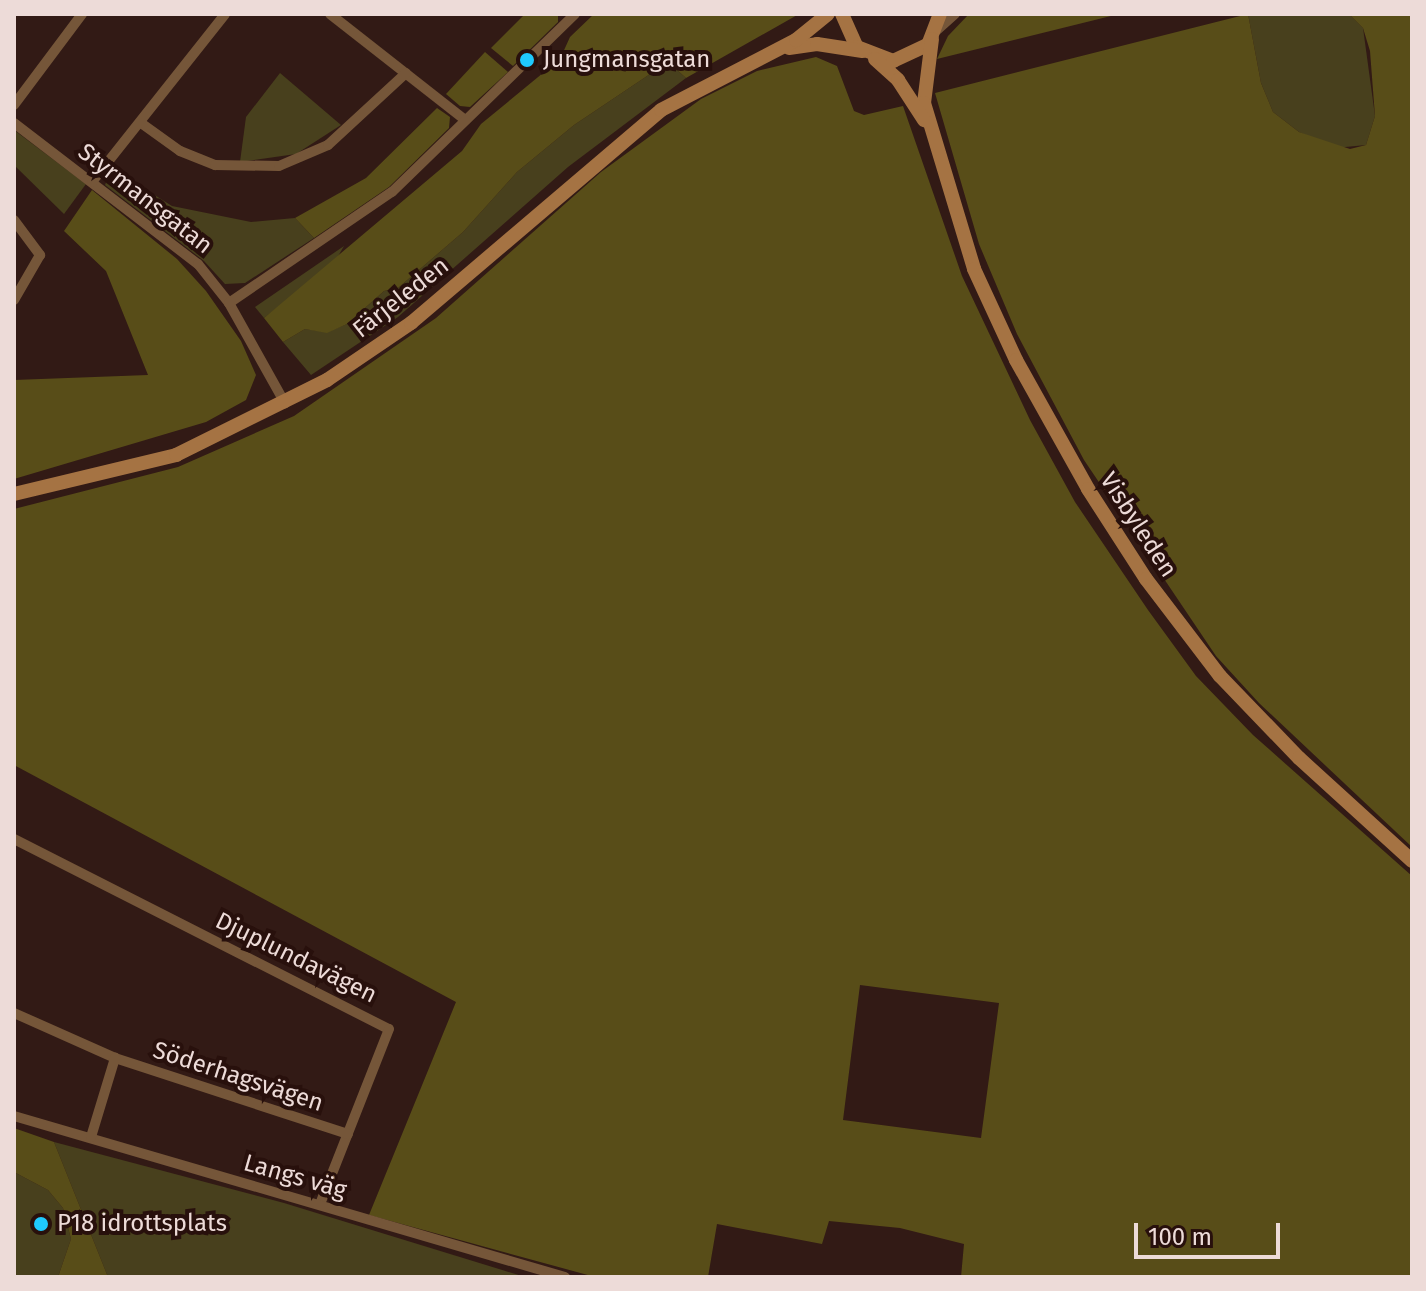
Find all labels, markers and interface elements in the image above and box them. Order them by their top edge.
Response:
place label: Jungmansgatan [543,46,710,74]
marker: Jungmansgatan [518,51,536,69]
street label: Styrmansgatan [72,138,218,260]
street label: Färjeleden [347,252,455,344]
street label: Visbyleden [1094,467,1182,583]
street label: Djuplundavägen [211,906,381,1010]
street label: Söderhagsvägen [149,1036,327,1118]
street label: Langs väg [240,1149,350,1205]
scale bar [1138,1207,1284,1257]
place label: P18 idrottsplats [57,1210,227,1238]
marker: P18 idrottsplats [32,1215,50,1233]
text: 100 m [1148,1223,1212,1251]

